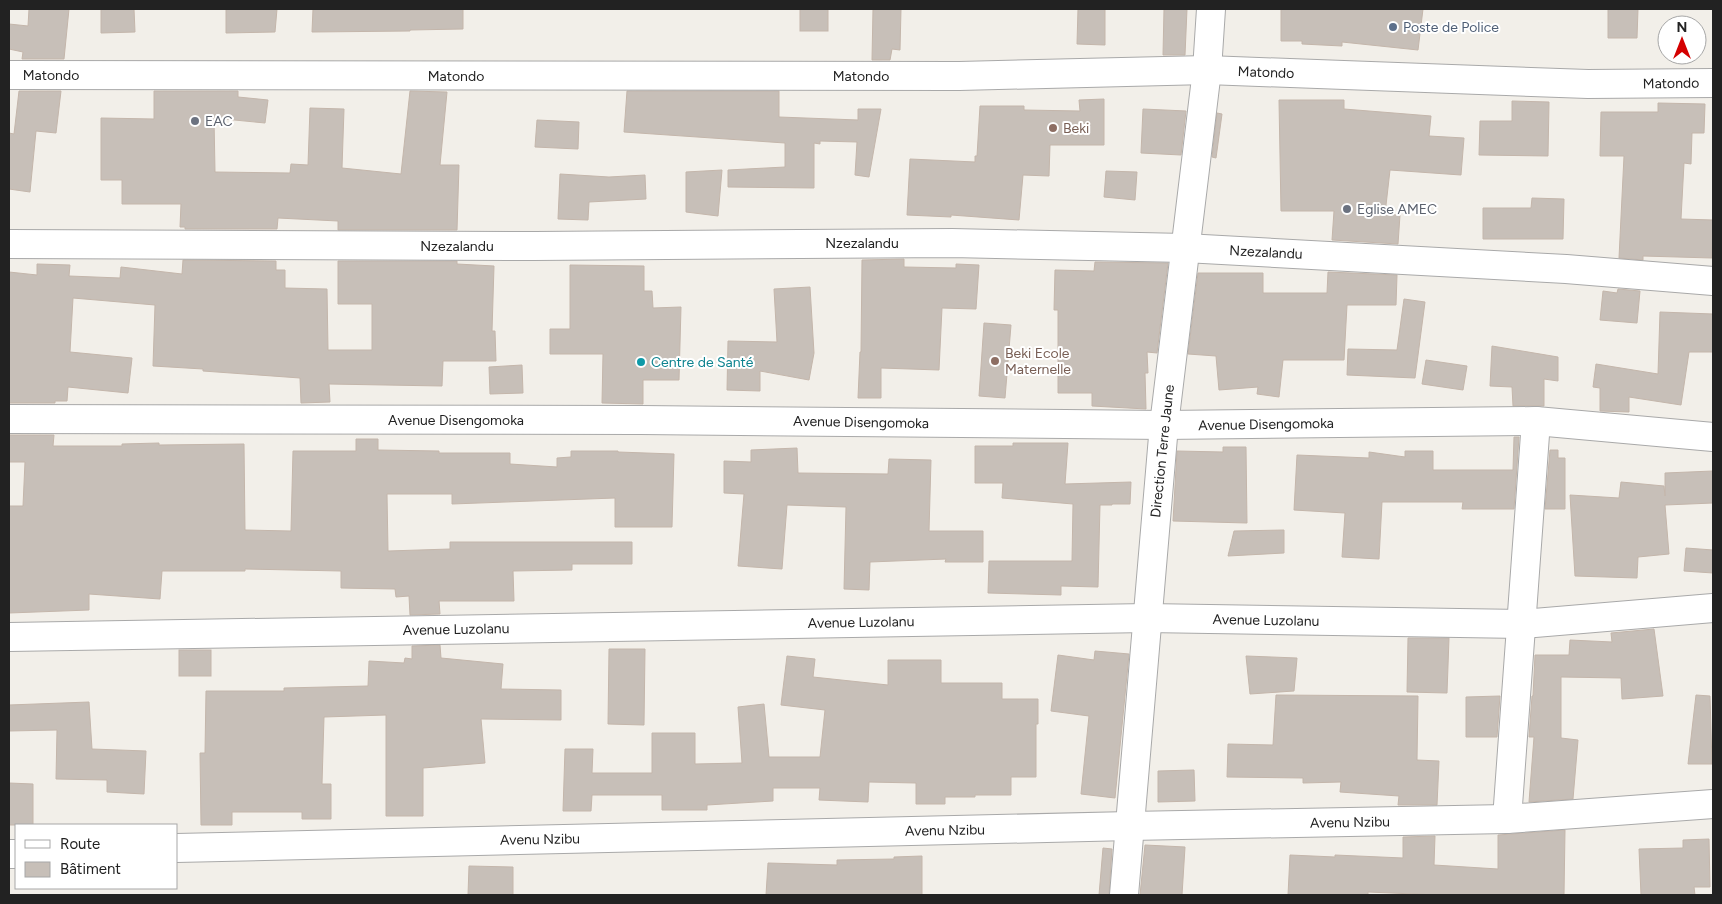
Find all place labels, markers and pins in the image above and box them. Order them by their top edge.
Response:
place label: Poste de Police [1403,19,1499,36]
marker: Poste de Police [1387,21,1399,33]
place label: EAC [205,113,233,130]
marker: EAC [189,115,201,127]
place label: Beki [1063,120,1089,137]
marker: Beki [1047,122,1059,134]
place label: Eglise AMEC [1357,201,1437,218]
marker: Eglise AMEC [1341,203,1353,215]
place label: Beki Ecole Maternelle [1005,345,1071,378]
place label: Centre de Santé [651,354,754,371]
marker: Beki Ecole Maternelle [989,355,1001,367]
marker: Centre de Santé [635,356,647,368]

